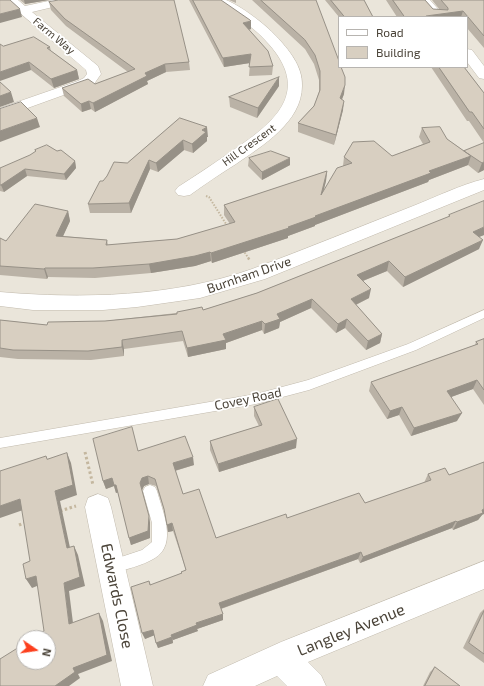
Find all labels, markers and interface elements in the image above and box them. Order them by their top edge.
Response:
street label: Farm Way [30,15,78,57]
legend [338,16,468,68]
text: Road [376,25,404,39]
text: Building [376,45,420,59]
street label: Hill Crescent [220,121,278,169]
street label: Burnham Drive [205,253,293,297]
street label: Covey Road [213,384,283,414]
street label: Edwards Close [97,542,137,650]
street label: Langley Avenue [294,600,408,660]
north arrow [16,630,56,670]
text: N [40,647,54,658]

